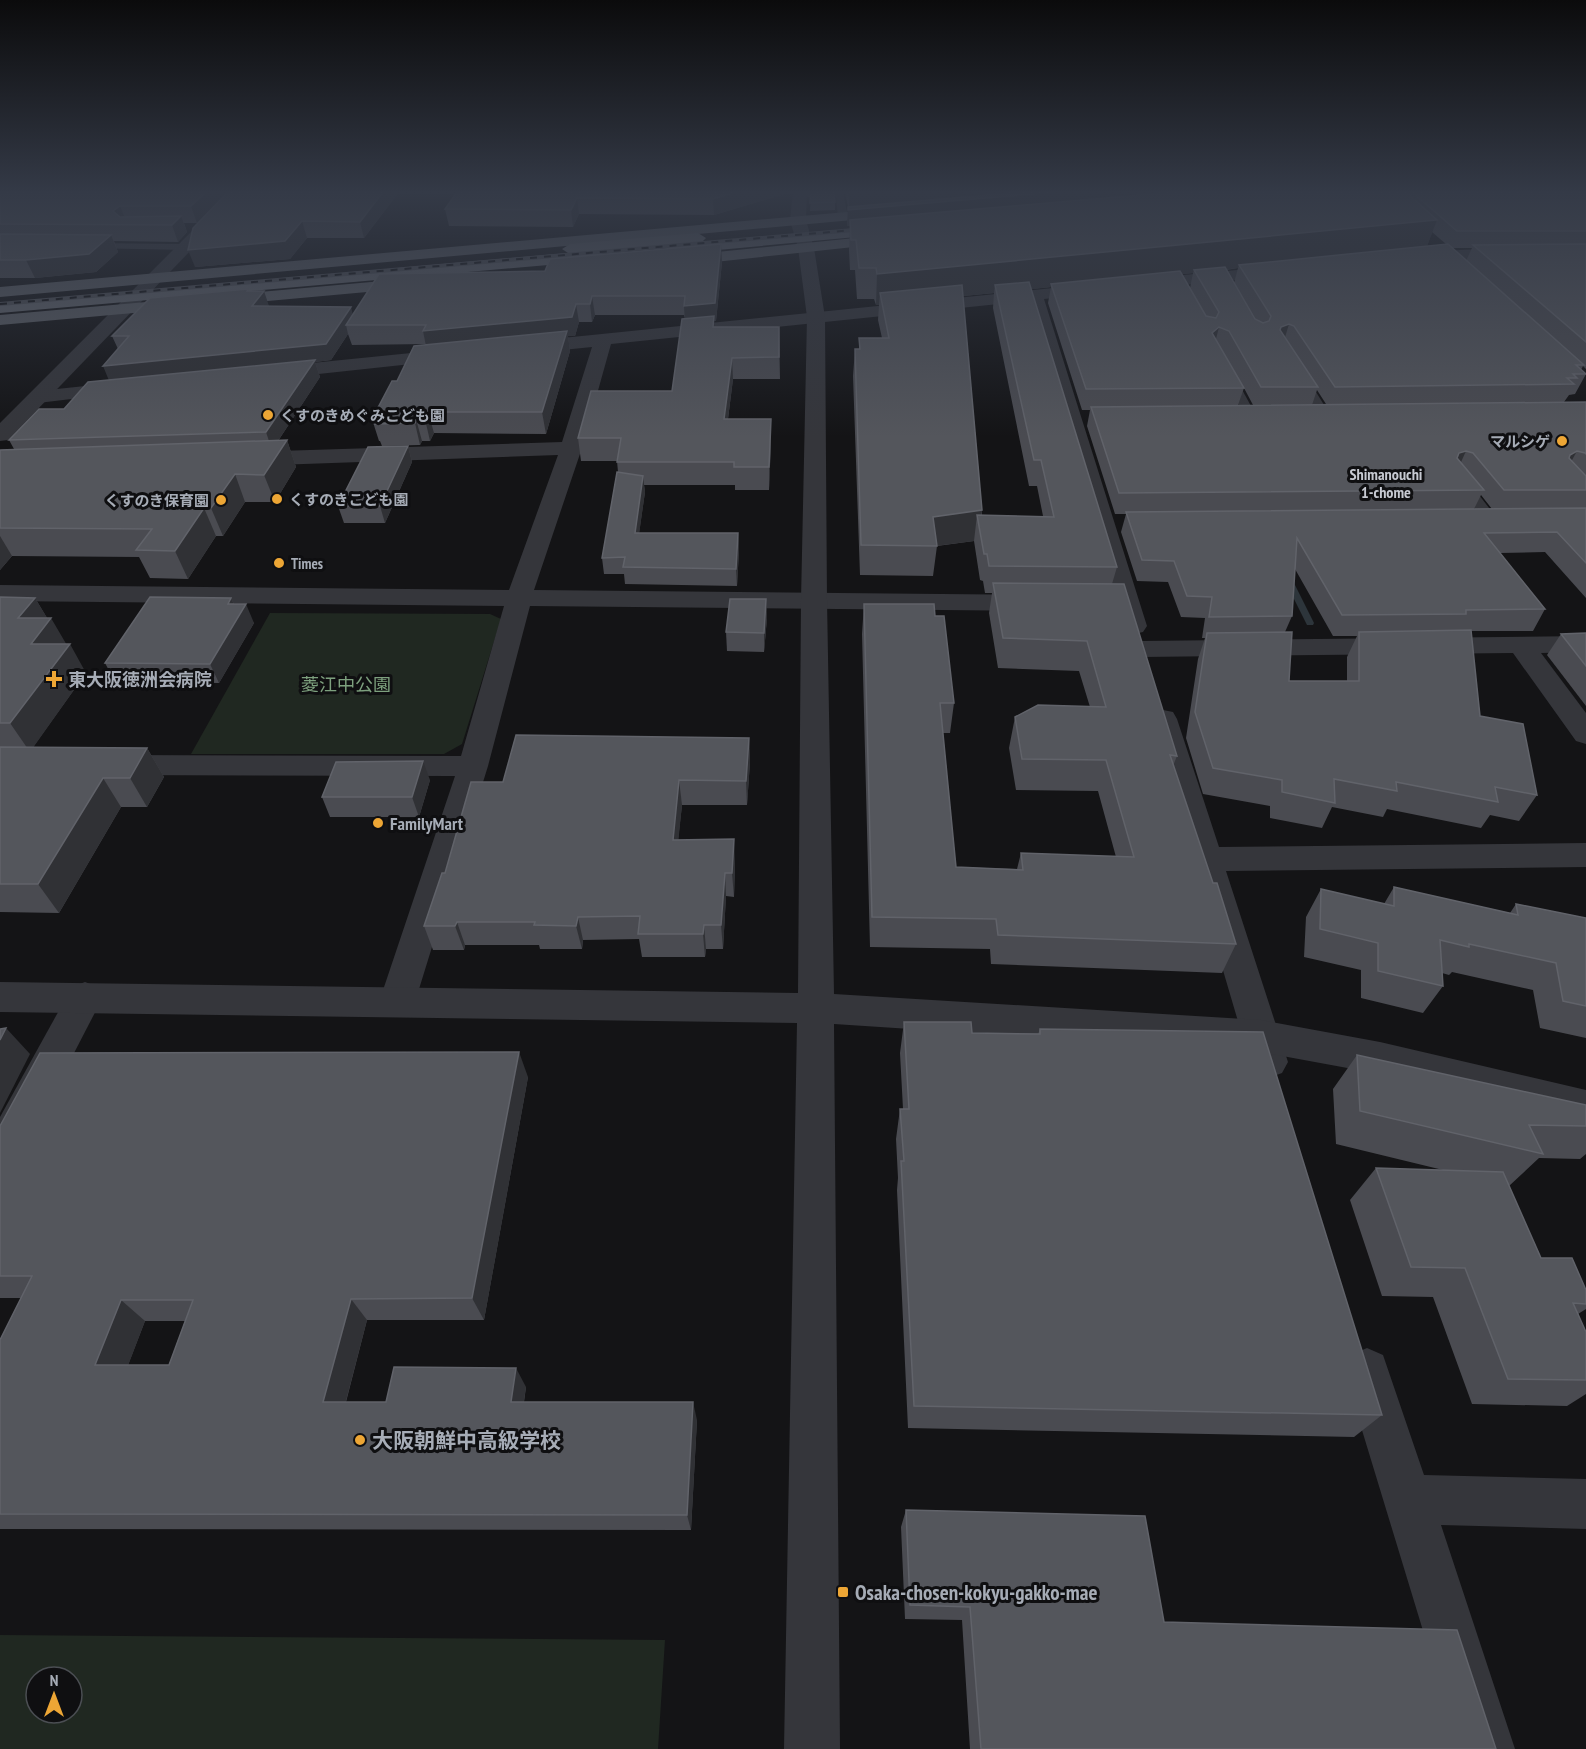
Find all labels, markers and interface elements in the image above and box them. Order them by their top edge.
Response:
place label: くすのきめぐみこども園 [280,406,445,425]
marker: くすのきめぐみこども園 [261,408,275,422]
place label: マルシゲ [1490,432,1550,451]
marker: マルシゲ [1555,434,1569,448]
district label: Shimanouchi 1-chome [1350,464,1423,502]
place label: くすのきこども園 [289,490,409,509]
place label: くすのき保育園 [104,491,209,510]
marker: くすのきこども園 [270,492,284,506]
marker: くすのき保育園 [214,493,228,507]
place label: Times [291,554,323,573]
marker: Times [272,556,286,570]
place label: 東大阪徳洲会病院 [68,668,212,691]
marker: 東大阪徳洲会病院 [45,670,63,688]
park label: 菱江中公園 [301,673,391,696]
place label: FamilyMart [390,812,464,835]
marker: FamilyMart [371,816,385,830]
place label: 大阪朝鮮中高級学校 [372,1427,561,1454]
marker: 大阪朝鮮中高級学校 [353,1433,367,1447]
place label: Osaka-chosen-kokyu-gakko-mae [855,1579,1097,1606]
marker: Osaka-chosen-kokyu-gakko-mae [836,1585,850,1599]
north arrow [24,1665,84,1725]
text: N [50,1670,58,1690]

